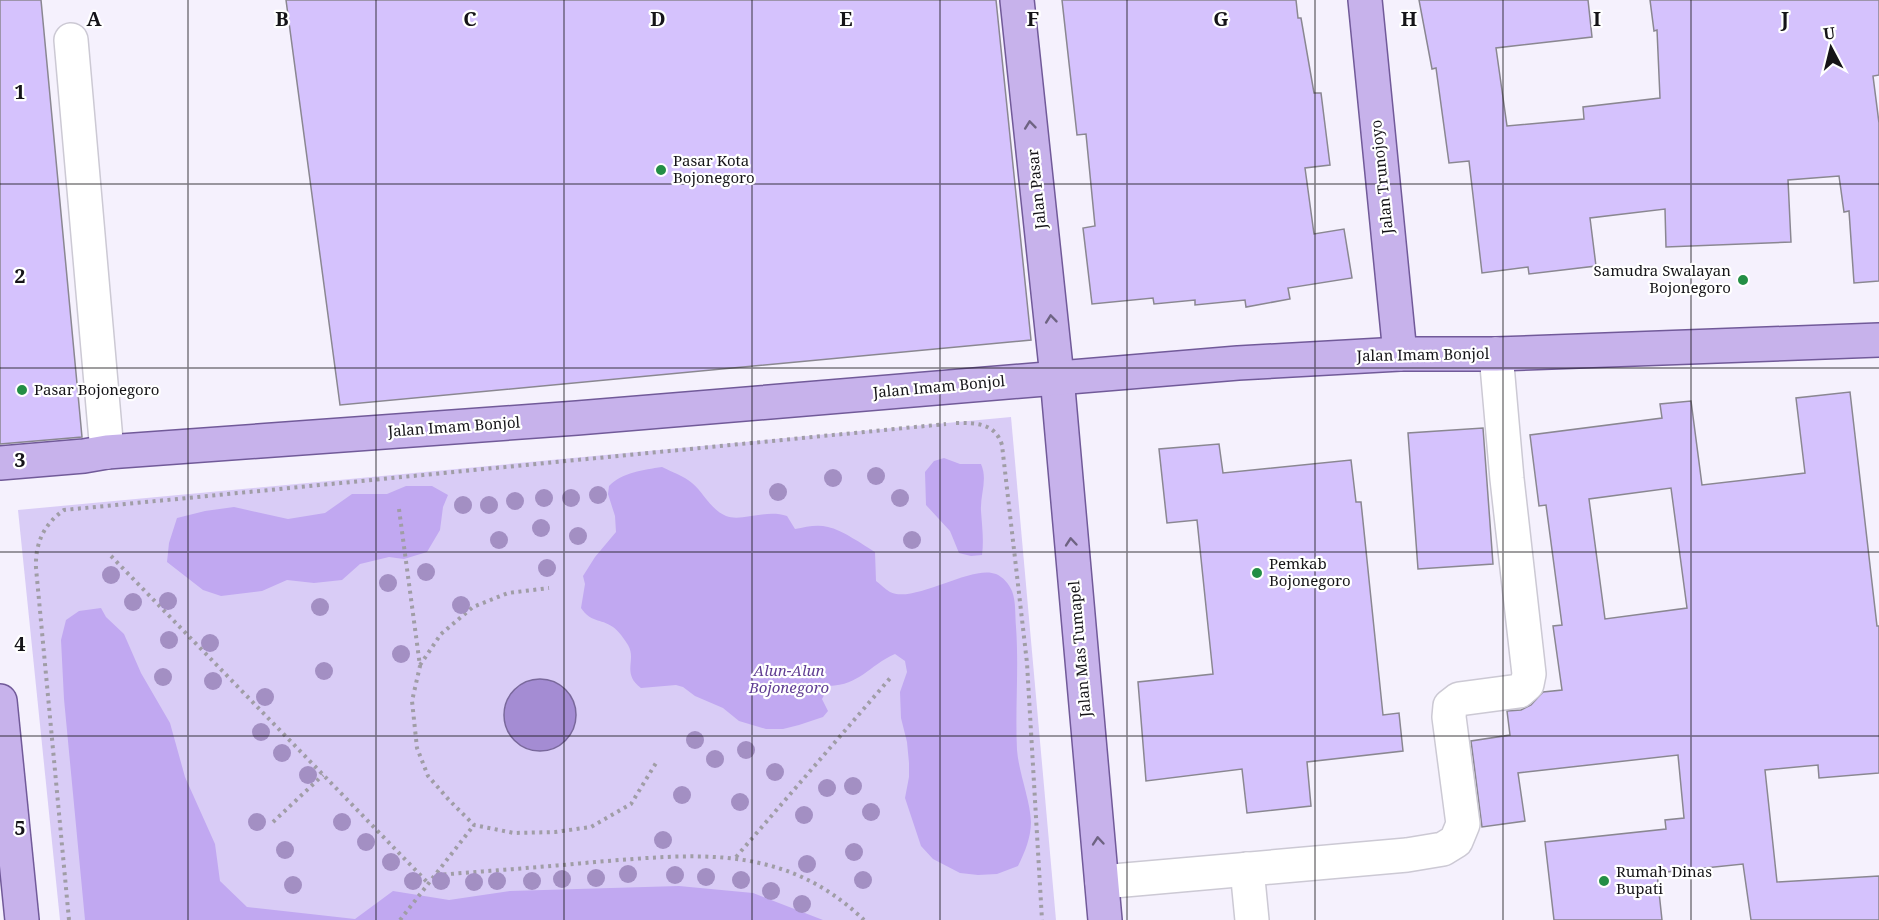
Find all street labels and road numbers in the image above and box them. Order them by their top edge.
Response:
street label: Jalan Trunojoyo [1365,119,1397,236]
street label: Jalan Pasar [1022,148,1050,231]
street label: Jalan Imam Bonjol [1356,343,1490,365]
street label: Jalan Imam Bonjol [871,370,1006,402]
street label: Jalan Imam Bonjol [386,411,521,441]
street label: Jalan Mas Tumapel [1063,580,1095,719]

